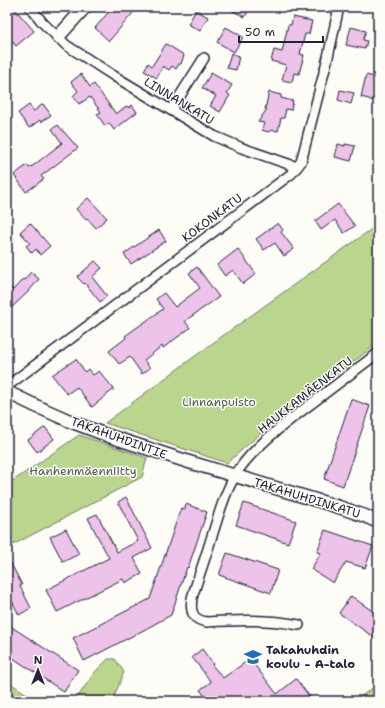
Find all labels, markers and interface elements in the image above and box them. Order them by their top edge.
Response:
scale bar [239,18,323,44]
text: 50 m [245,24,275,40]
street label: LINNANKATU [141,74,217,128]
street label: KOKONKATU [179,190,245,246]
street label: HAUKKAMÄENKATU [254,353,356,437]
park label: Linnanpuisto [182,394,256,410]
street label: TAKAHUHDINTIE [69,413,169,463]
park label: Hanhenmäenniitty [29,463,137,479]
street label: TAKAHUHDINKATU [252,474,362,522]
place label: Takahuhdin koulu - A-talo [266,642,355,672]
school or university icon: Takahuhdin koulu - A-talo [243,647,263,667]
north arrow [18,650,58,690]
text: N [34,653,43,668]

